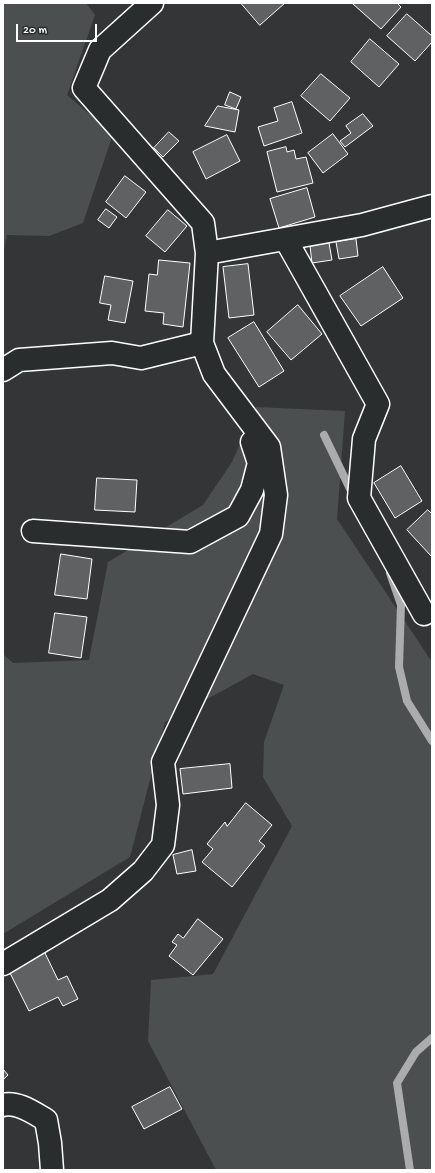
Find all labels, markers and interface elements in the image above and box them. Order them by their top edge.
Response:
scale bar [18,16,99,42]
text: 20 m [23,24,47,38]

